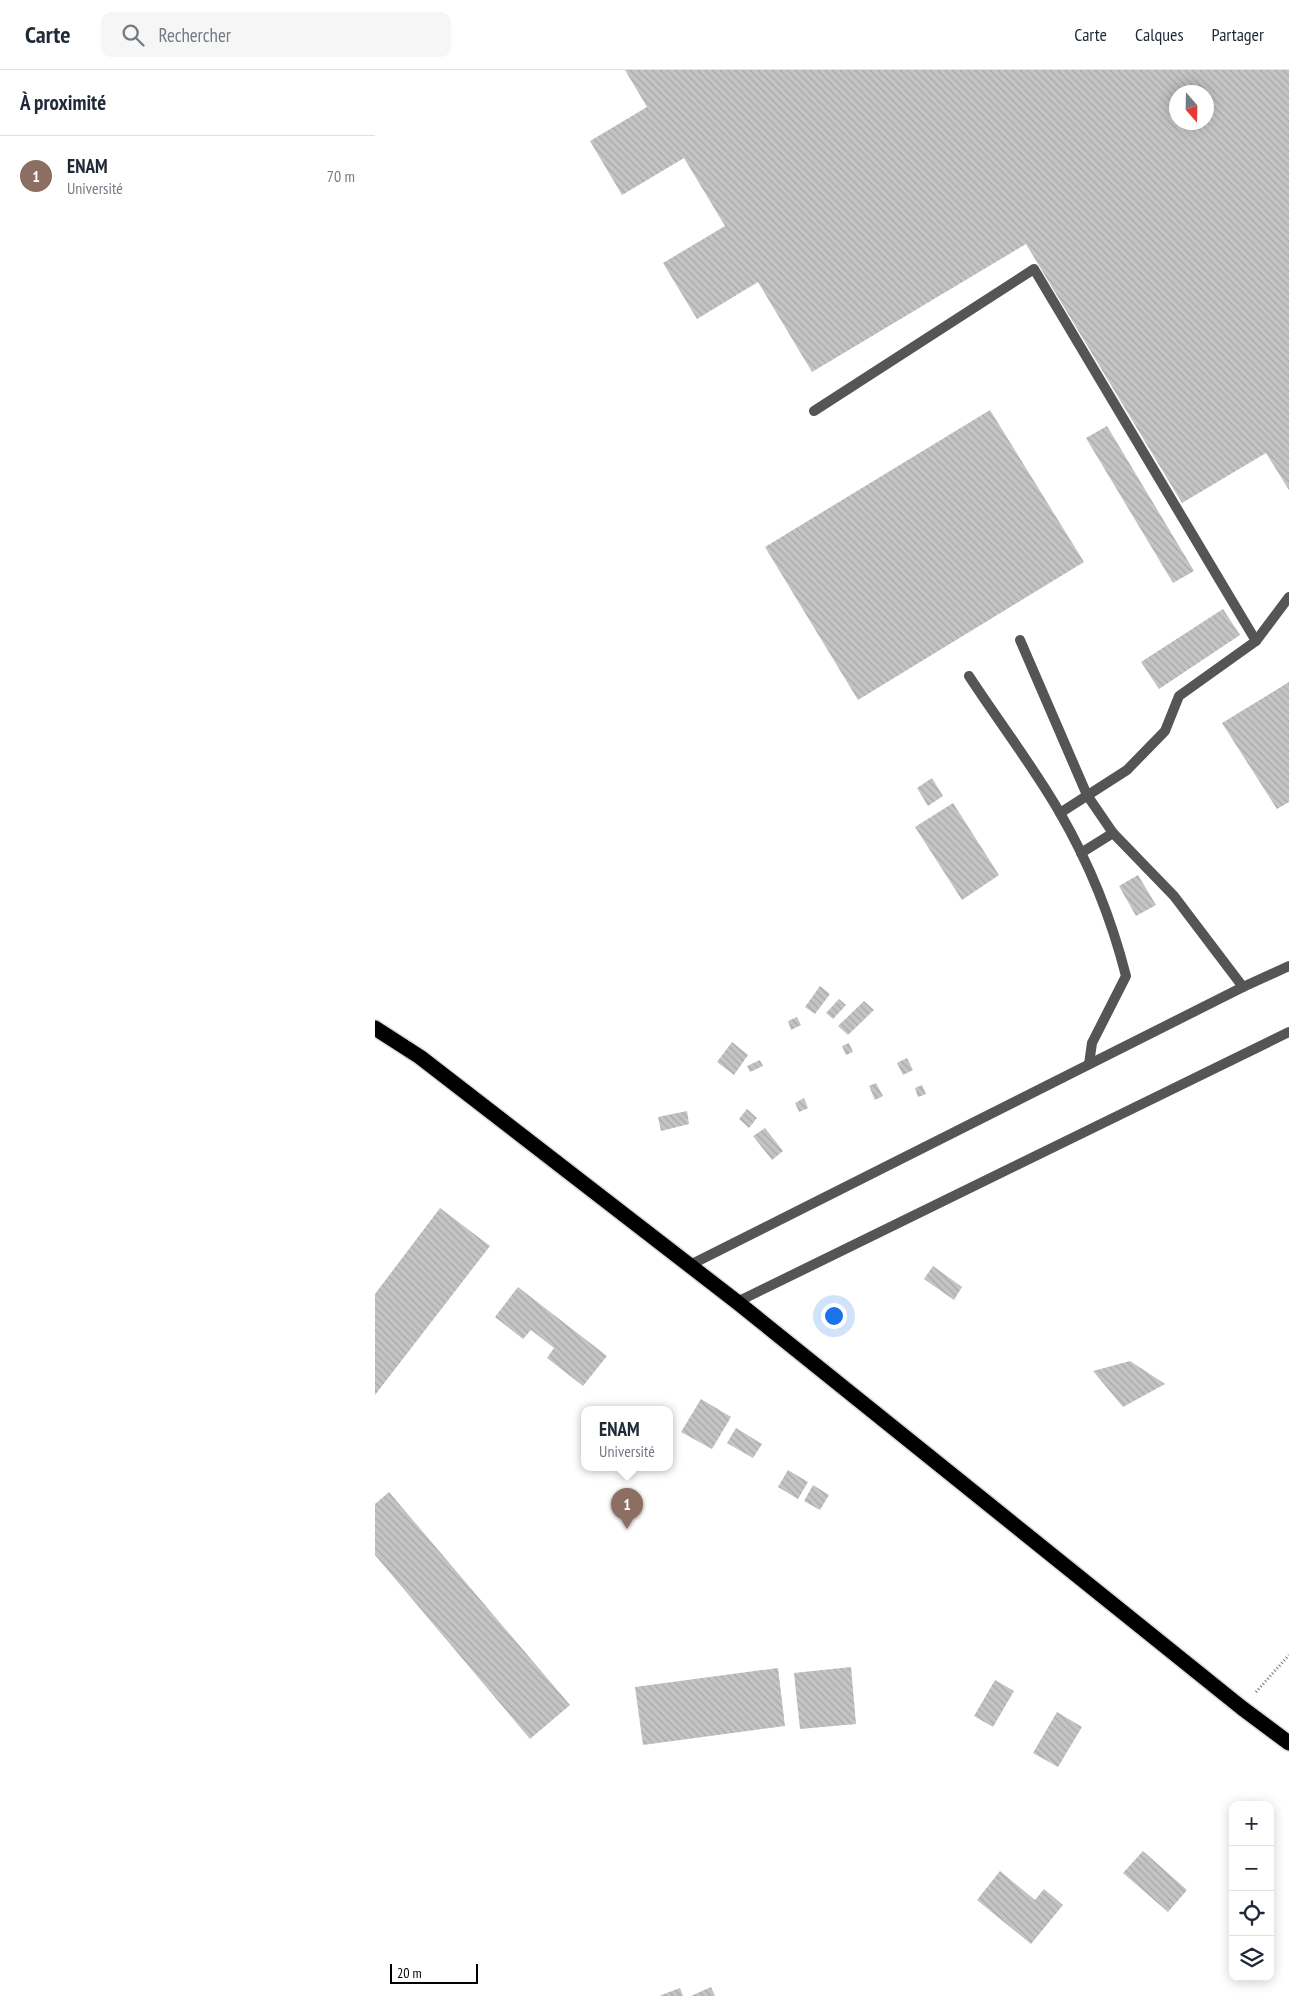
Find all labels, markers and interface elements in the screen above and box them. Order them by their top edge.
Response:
search box [101,12,451,57]
text: Carte [25,19,71,50]
icon: search [119,21,147,49]
text: Rechercher [159,23,231,47]
text: Carte [1074,23,1107,46]
text: Calques [1135,23,1184,46]
text: Partager [1212,23,1264,46]
north arrow [1169,85,1214,130]
text: À proximité [20,89,106,116]
text: ENAM [67,154,108,178]
text: 1 [32,166,40,186]
text: 70 m [327,166,355,186]
text: Université [67,178,123,198]
your location [821,1303,847,1329]
popup [581,1406,673,1471]
text: ENAM [599,1417,640,1441]
text: Université [599,1441,655,1461]
pin: 1 [611,1488,643,1529]
map controls [1229,1801,1274,1981]
button: + [1229,1801,1274,1846]
button: − [1229,1846,1274,1891]
button: locate [1229,1891,1274,1936]
button: layers [1229,1936,1274,1981]
scale bar [390,1961,477,1984]
text: 20 m [397,1964,422,1982]

